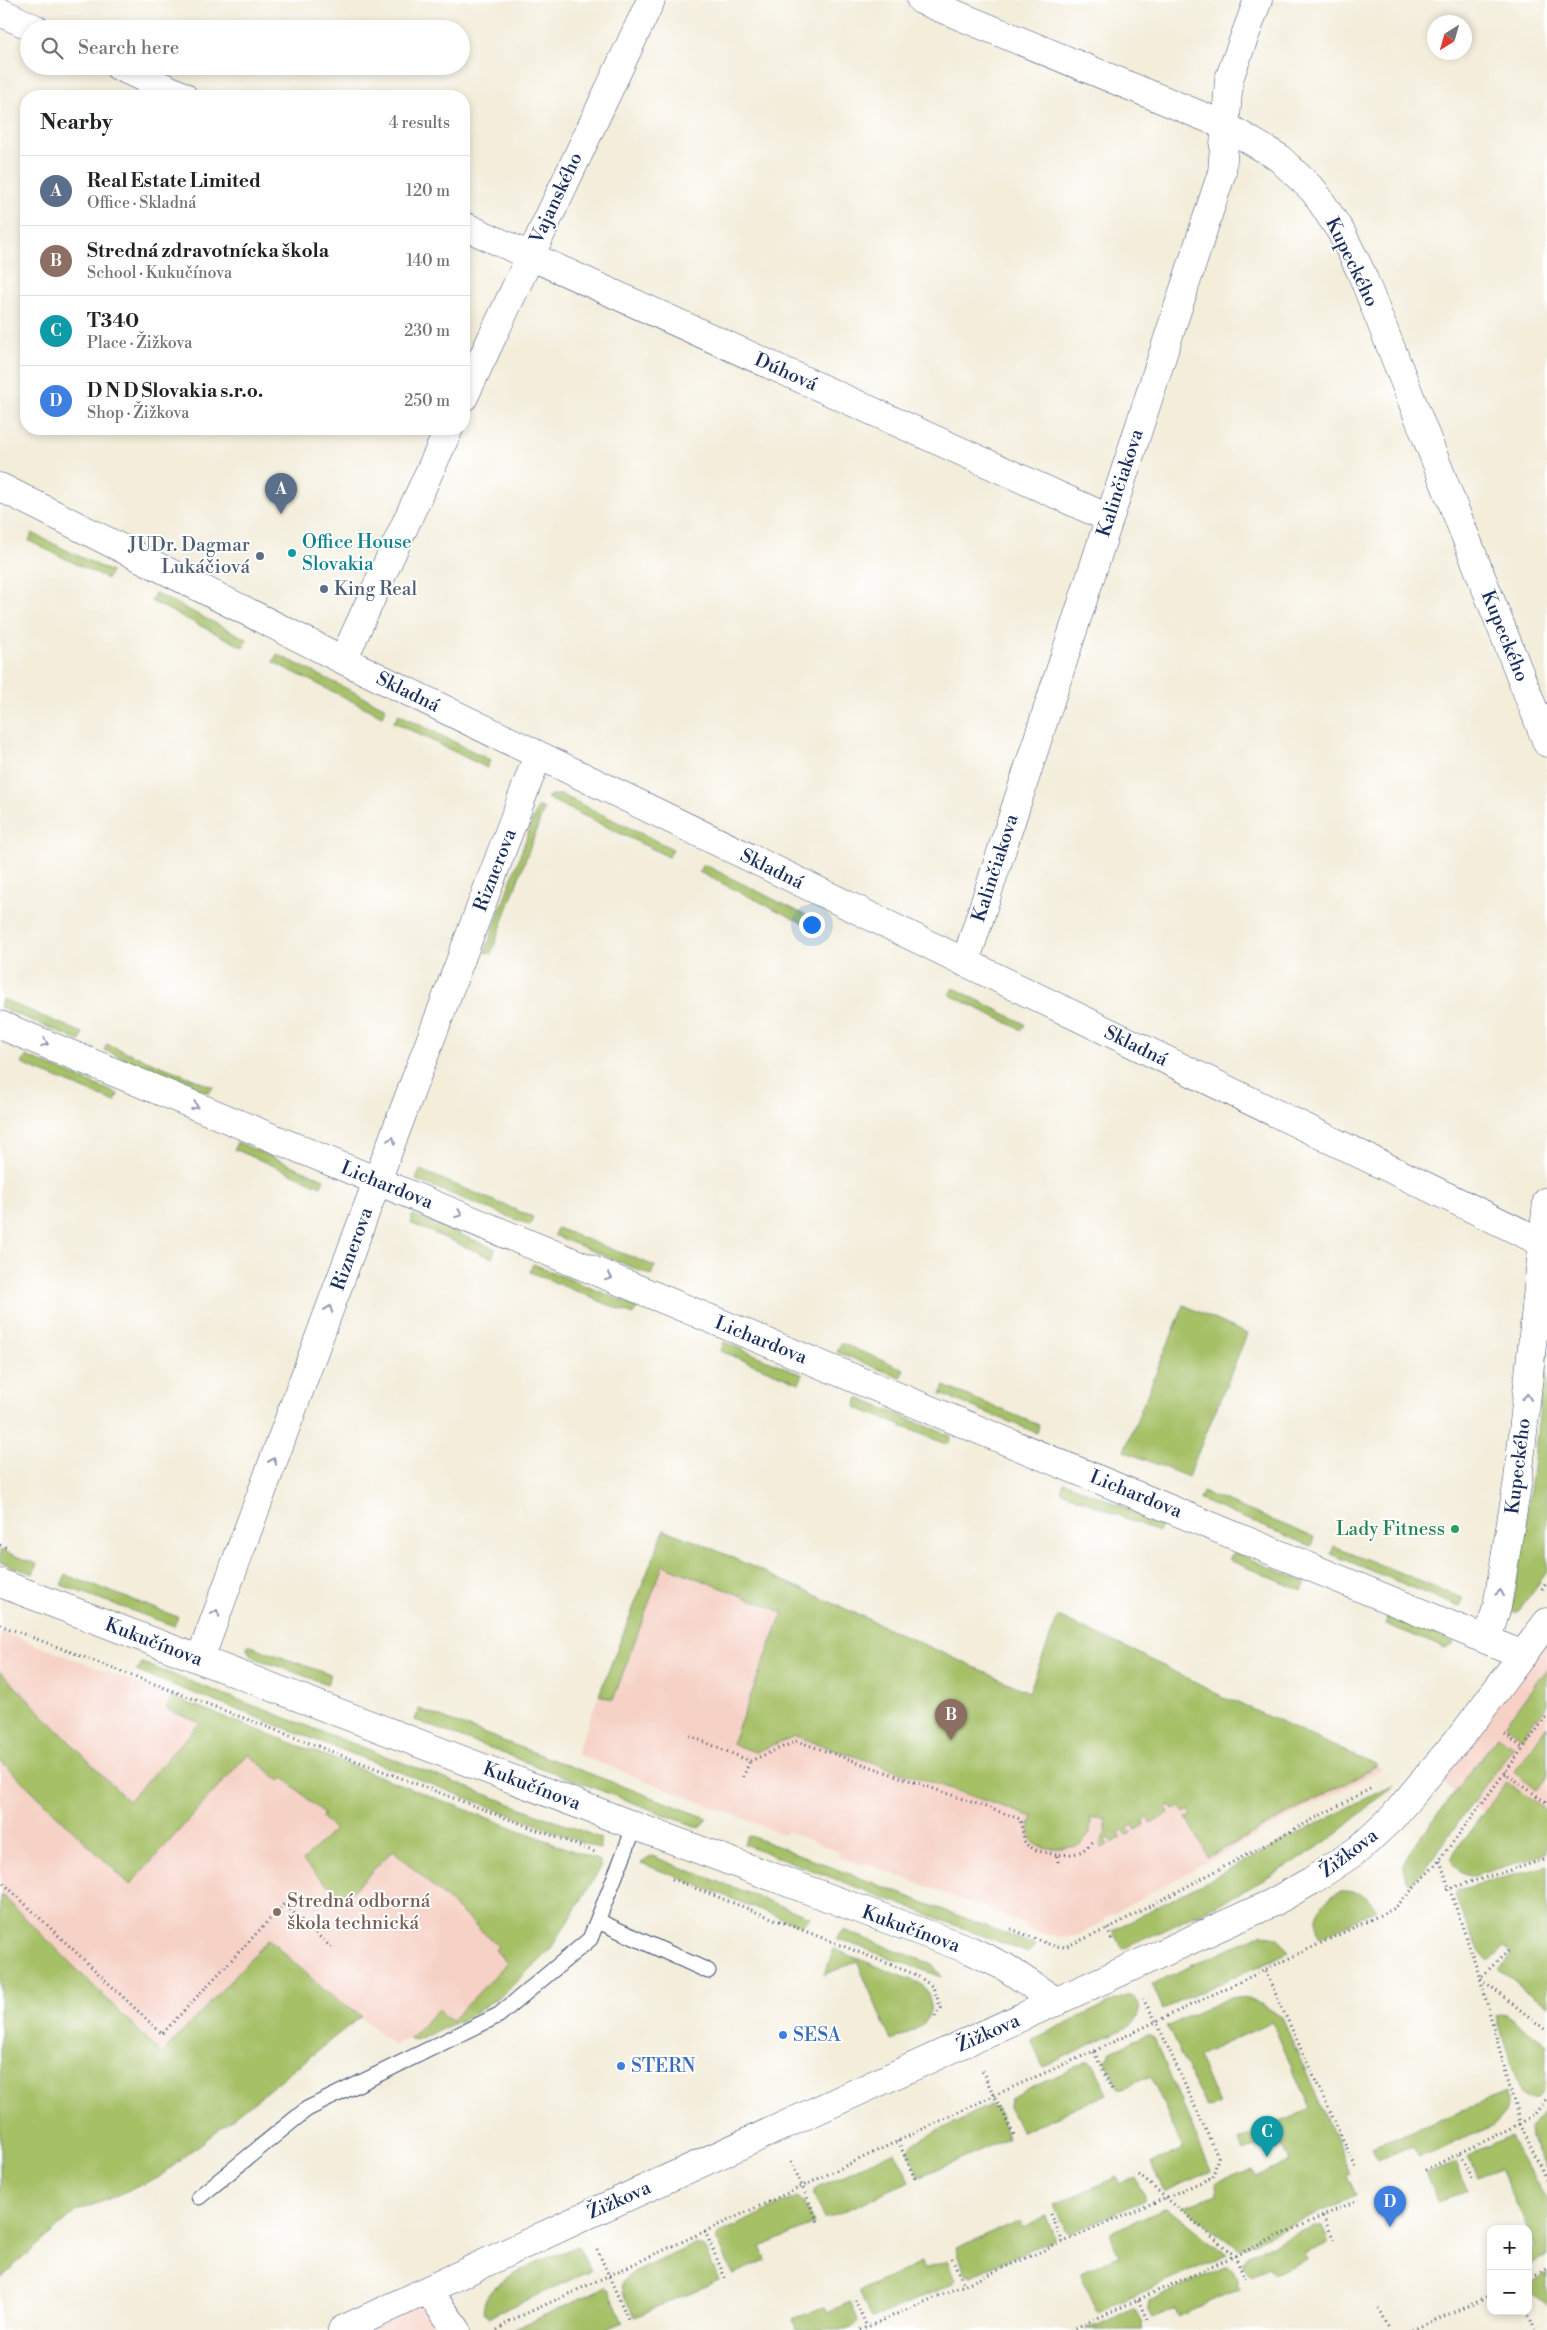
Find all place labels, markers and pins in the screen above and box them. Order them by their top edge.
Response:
pin: A [265,473,297,514]
place label: Office House Slovakia [302,530,412,576]
place label: JUDr. Dagmar Lukáčiová [127,533,250,579]
marker: Office House Slovakia [286,547,298,559]
marker: JUDr. Dagmar Lukáčiová [254,550,266,562]
place label: King Real [334,577,417,601]
marker: King Real [318,583,330,595]
place label: Lady Fitness [1336,1517,1445,1541]
marker: Lady Fitness [1449,1523,1461,1535]
pin: B [935,1699,967,1740]
place label: Stredná odborná škola technická [287,1889,431,1935]
marker: Stredná odborná škola technická [271,1906,283,1918]
place label: SESA [793,2023,842,2047]
marker: SESA [777,2029,789,2041]
place label: STERN [631,2054,695,2078]
marker: STERN [615,2060,627,2072]
pin: C [1251,2116,1283,2157]
pin: D [1374,2186,1406,2227]

